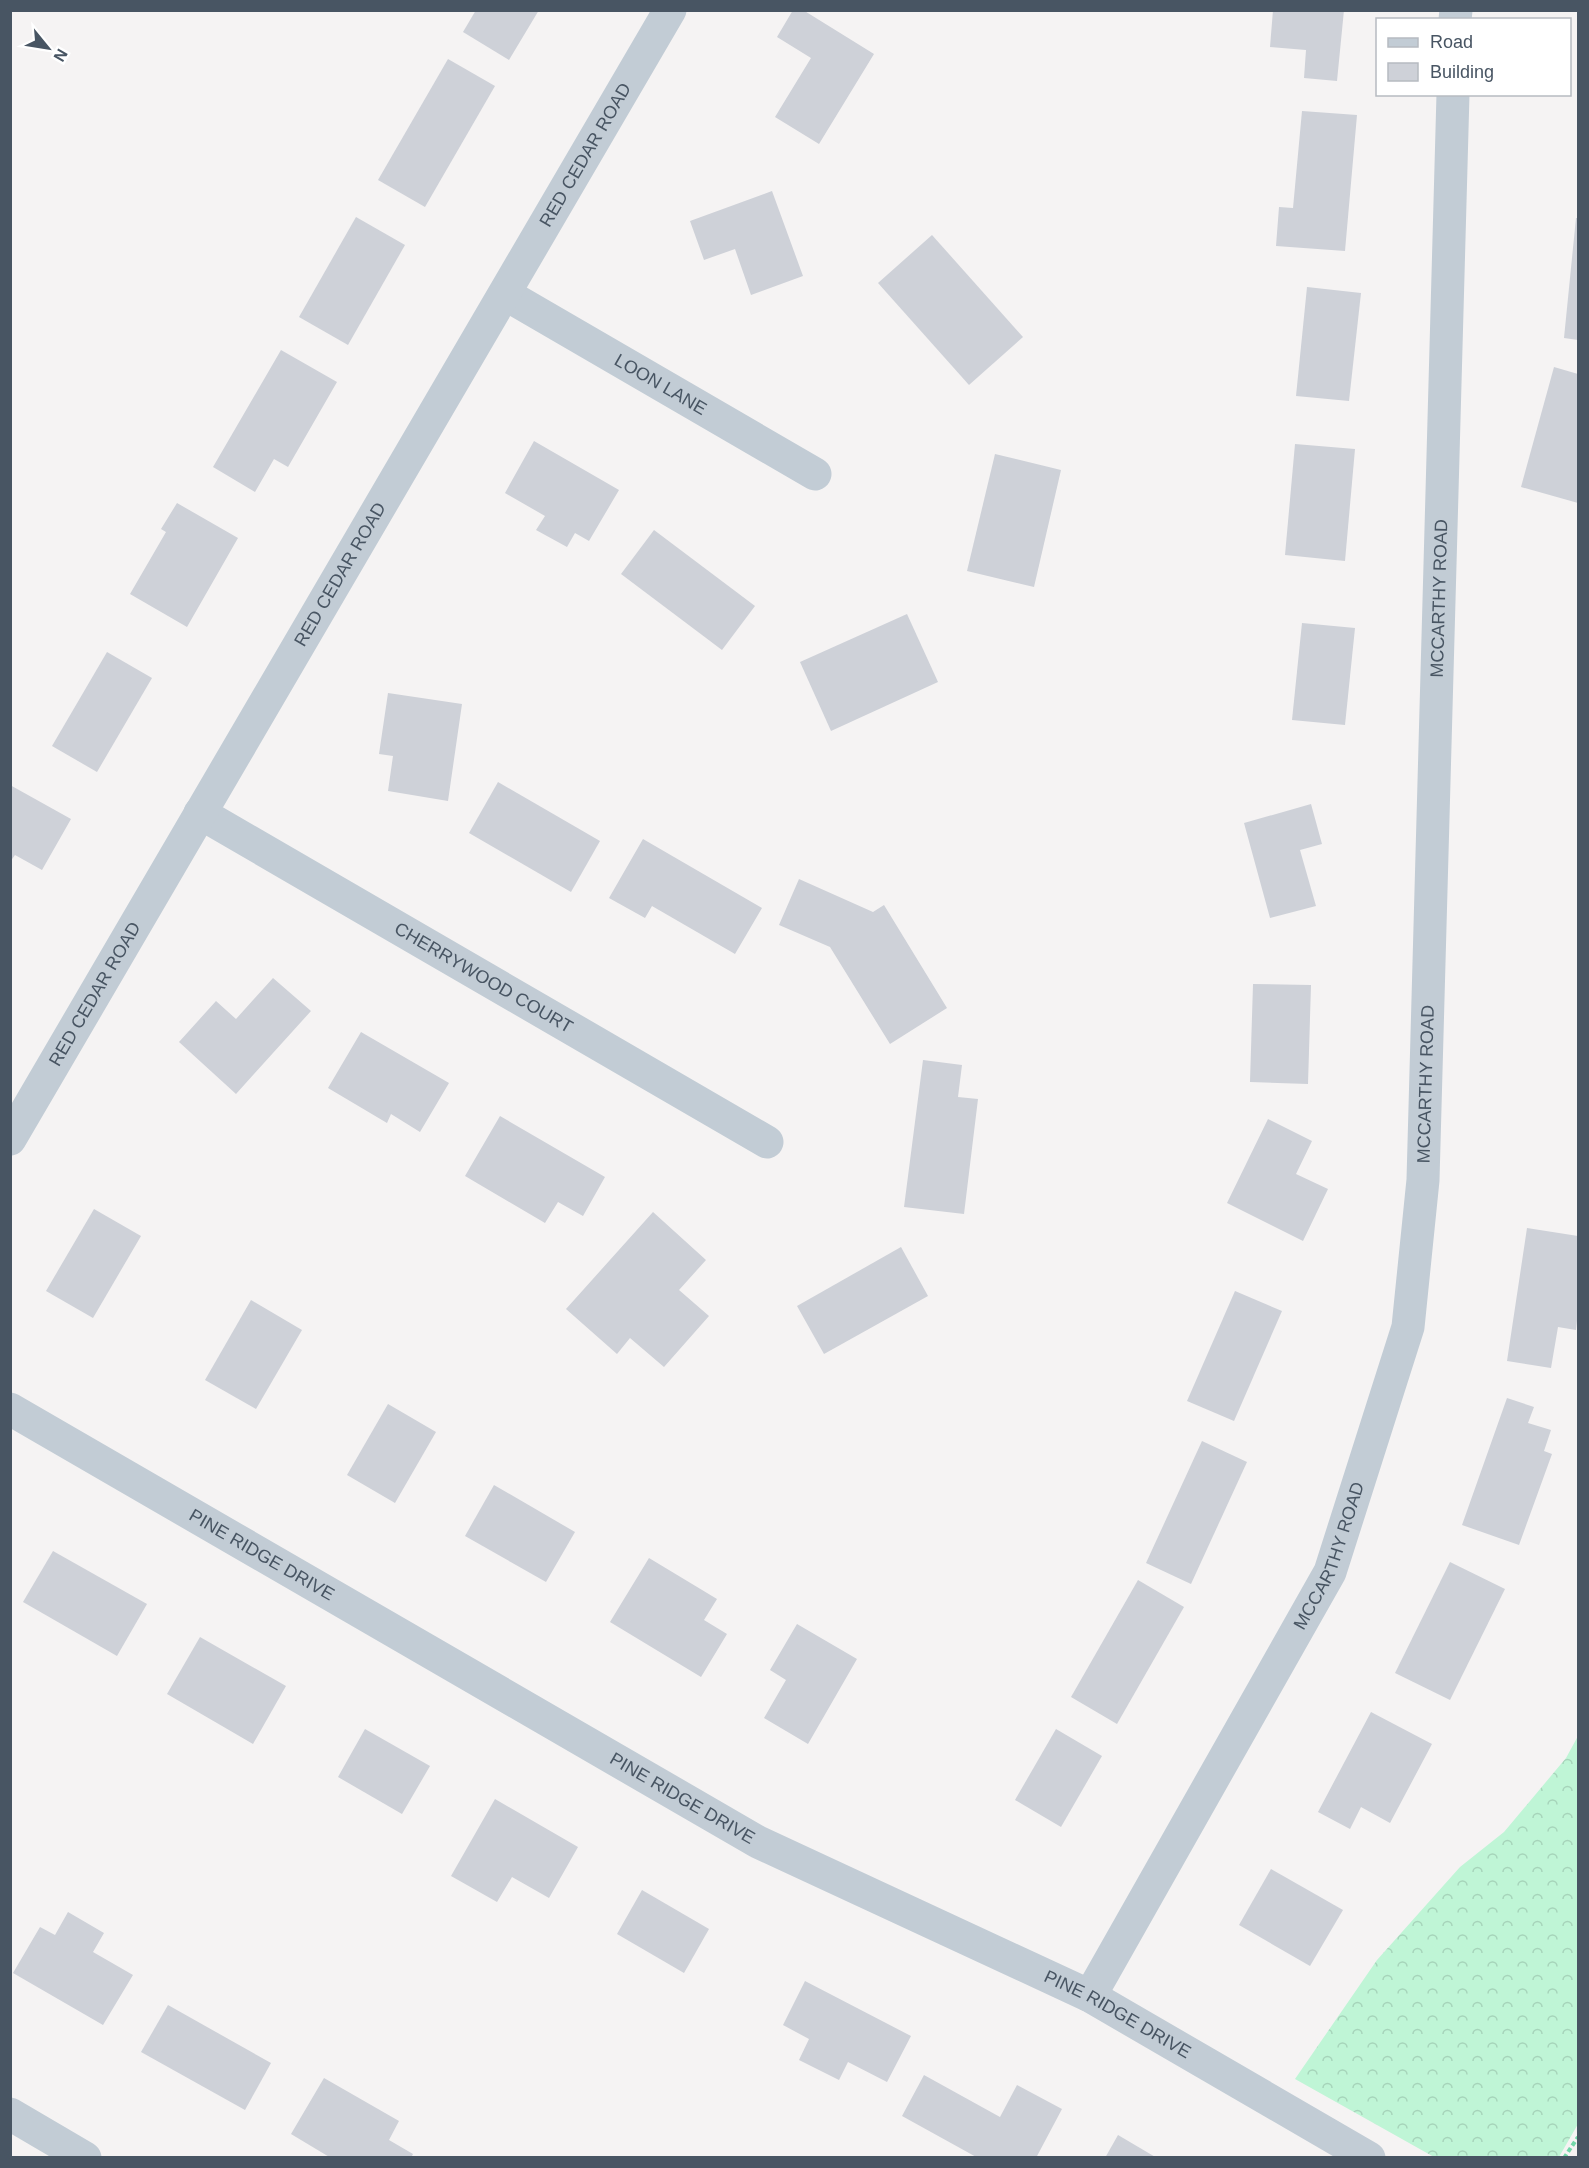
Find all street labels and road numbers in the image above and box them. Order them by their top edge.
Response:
street label: RED CEDAR ROAD [536,79,635,230]
street label: LOON LANE [611,350,710,419]
street label: RED CEDAR ROAD [290,499,390,650]
street label: MCCARTHY ROAD [1427,519,1451,678]
street label: CHERRYWOOD COURT [391,918,576,1037]
street label: RED CEDAR ROAD [45,919,145,1069]
street label: MCCARTHY ROAD [1413,1005,1438,1164]
street label: MCCARTHY ROAD [1290,1479,1368,1633]
street label: PINE RIDGE DRIVE [186,1505,338,1605]
street label: PINE RIDGE DRIVE [606,1748,759,1848]
street label: PINE RIDGE DRIVE [1041,1966,1194,2062]

